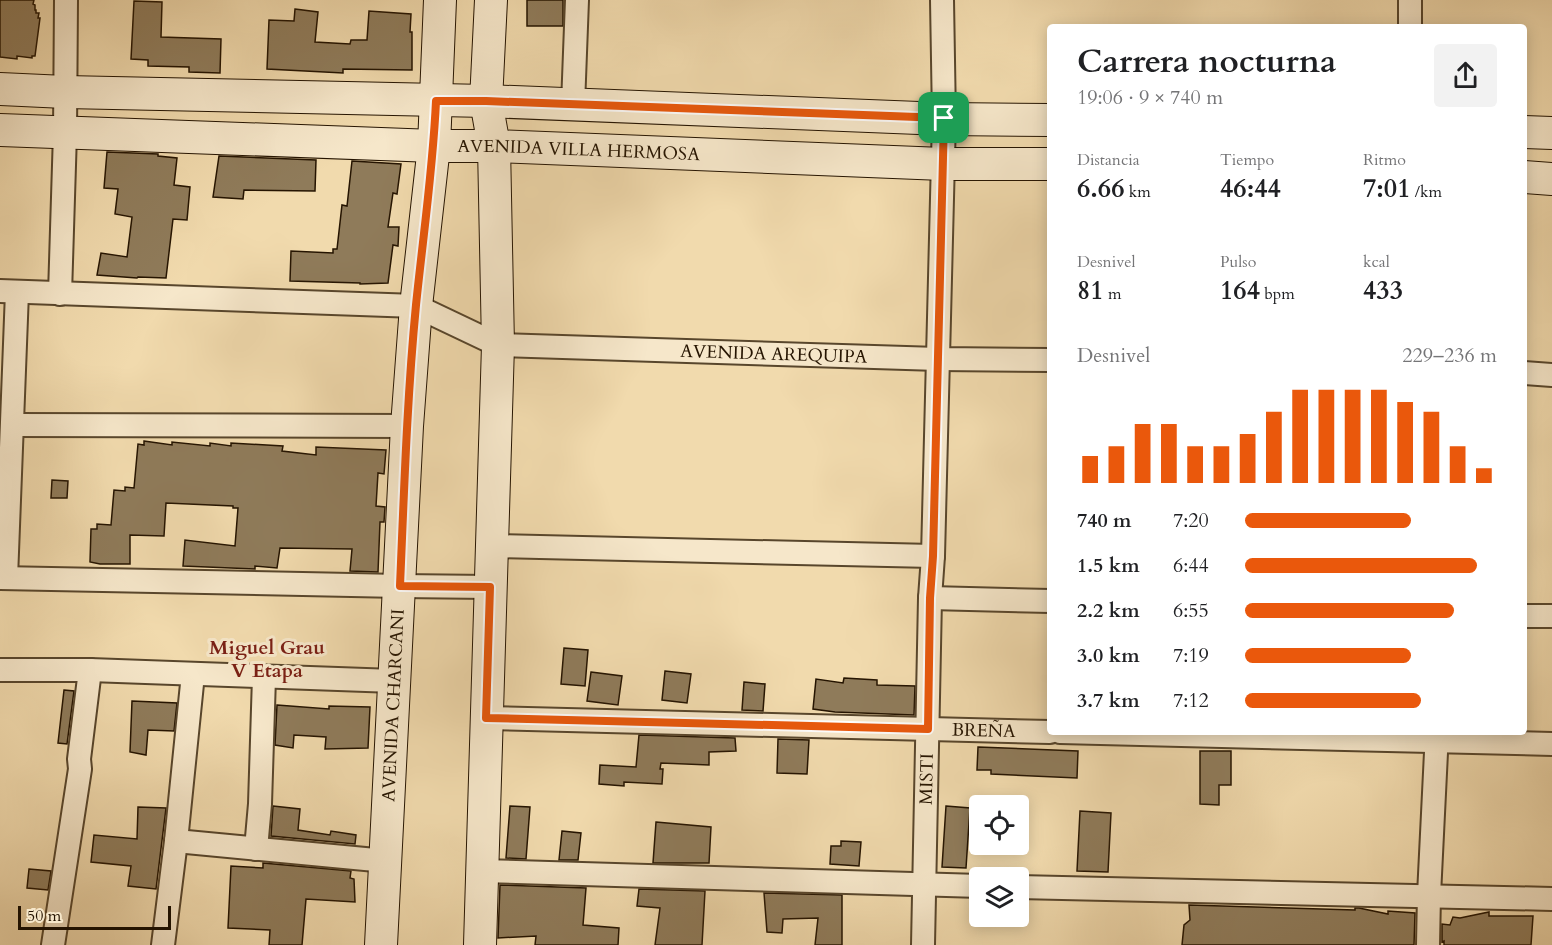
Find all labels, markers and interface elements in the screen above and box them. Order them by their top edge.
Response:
text: Carrera nocturna [1077,39,1336,84]
button: share [1434,44,1497,107]
text: 19:06 · 9 × 740 m [1077,84,1223,111]
pin [918,92,969,143]
icon: arrive [927,101,960,134]
street label: AVENIDA VILLA HERMOSA [457,134,701,167]
text: Distancia [1077,149,1140,171]
text: Tiempo [1220,149,1274,171]
text: Ritmo [1363,149,1406,171]
text: 6.66 [1077,171,1125,206]
text: 46:44 [1220,171,1281,206]
text: 7:01 [1363,171,1411,206]
text: km [1125,181,1151,203]
text: /km [1411,181,1442,203]
text: Desnivel [1077,251,1136,273]
text: Pulso [1220,251,1256,273]
text: kcal [1363,251,1390,273]
text: 81 [1077,273,1104,308]
text: 164 [1220,273,1260,308]
text: 433 [1363,273,1403,308]
text: m [1104,283,1121,305]
text: bpm [1260,283,1295,305]
street label: AVENIDA AREQUIPA [680,338,868,369]
text: Desnivel [1077,342,1150,369]
text: 229–236 m [1402,342,1497,369]
text: 740 m [1077,507,1132,534]
text: 7:20 [1173,507,1209,534]
text: 1.5 km [1077,552,1140,579]
text: 6:44 [1173,552,1209,579]
text: 2.2 km [1077,597,1140,624]
text: 6:55 [1173,597,1209,624]
street label: AVENIDA CHARCANI [376,608,410,802]
district label: Miguel Grau V Etapa [209,634,325,684]
text: 3.0 km [1077,642,1140,669]
text: 7:19 [1173,642,1209,669]
text: 3.7 km [1077,687,1140,714]
text: 7:12 [1173,687,1209,714]
street label: BREÑA [952,717,1016,744]
street label: MISTI [913,753,939,805]
map controls [969,795,1029,927]
button: locate [969,795,1029,855]
button: layers [969,867,1029,927]
scale bar [18,903,171,930]
text: 50 m [27,905,61,927]

